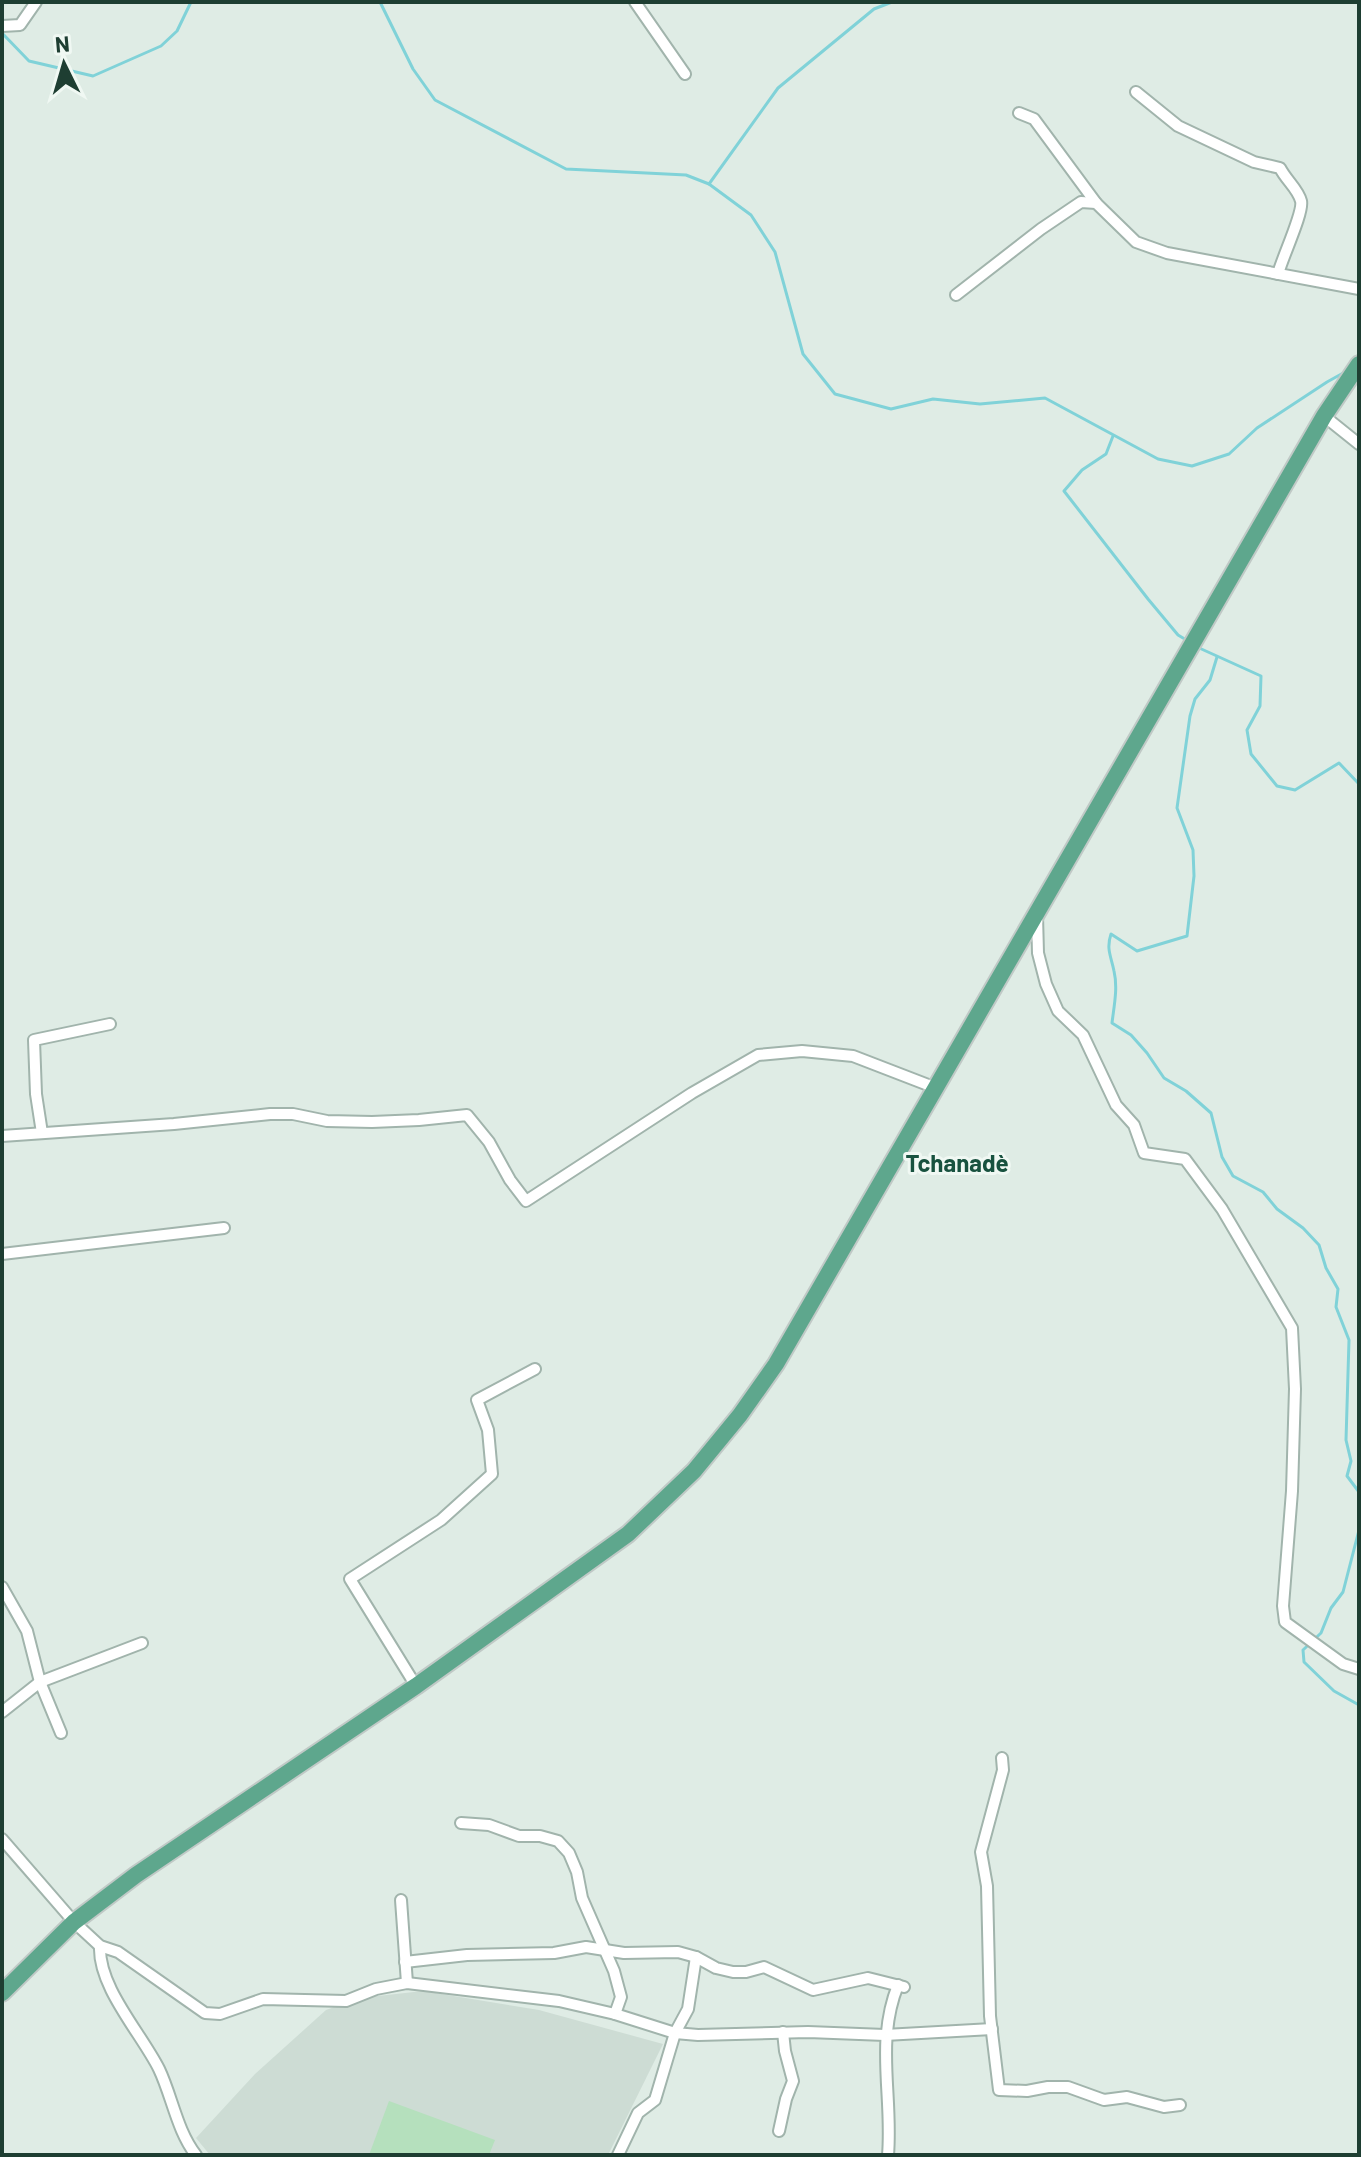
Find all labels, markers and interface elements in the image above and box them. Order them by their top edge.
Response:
north arrow [24,24,104,104]
text: N [54,29,71,57]
district label: Tchanadè [905,1148,1009,1177]

